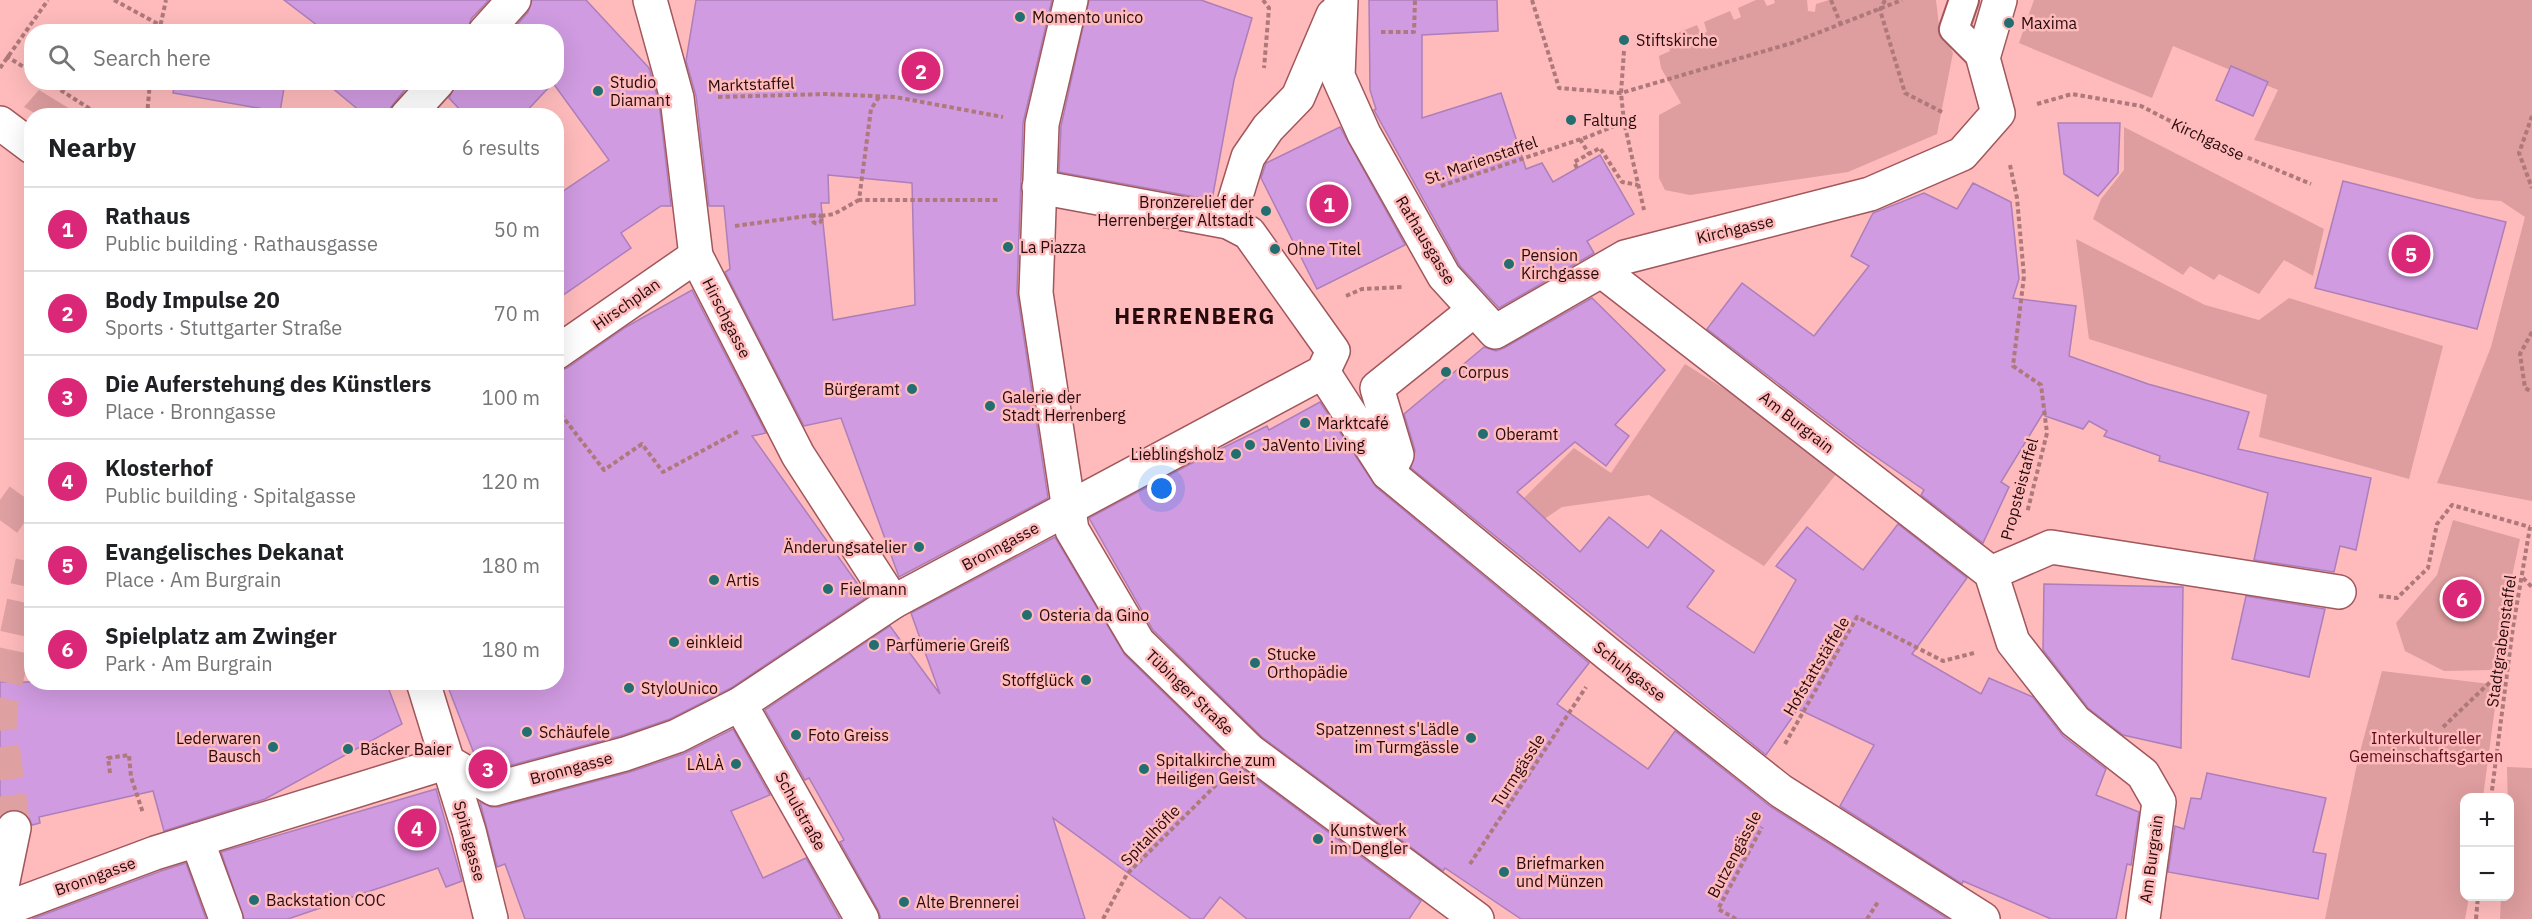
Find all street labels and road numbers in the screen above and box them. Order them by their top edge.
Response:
street label: Marktstaffel [707,72,795,96]
street label: Kirchgasse [2168,113,2248,165]
street label: St. Marienstaffel [1422,131,1540,189]
street label: Rathausgasse [1392,192,1460,288]
street label: Kirchgasse [1695,210,1776,248]
street label: Hirschplan [589,274,663,334]
street label: Hirschgasse [698,275,756,362]
street label: Am Burgrain [1756,387,1838,457]
street label: Propsteistaffel [1996,436,2042,542]
street label: Bronngasse [958,517,1042,575]
street label: Stadtgrabenstaffel [2482,574,2520,708]
street label: Hofstattstäffele [1778,613,1854,719]
street label: Schuhgasse [1590,637,1670,705]
street label: Tübinger Straße [1142,645,1238,739]
street label: Turmgässle [1487,730,1549,810]
street label: Bronngasse [528,747,615,789]
street label: Schulstraße [771,768,831,854]
street label: Spitalgasse [450,799,490,884]
street label: Spitalhöfle [1116,800,1184,870]
street label: Butzengässle [1703,807,1765,901]
street label: Am Burgrain [2135,814,2167,904]
street label: Bronngasse [52,852,138,900]

